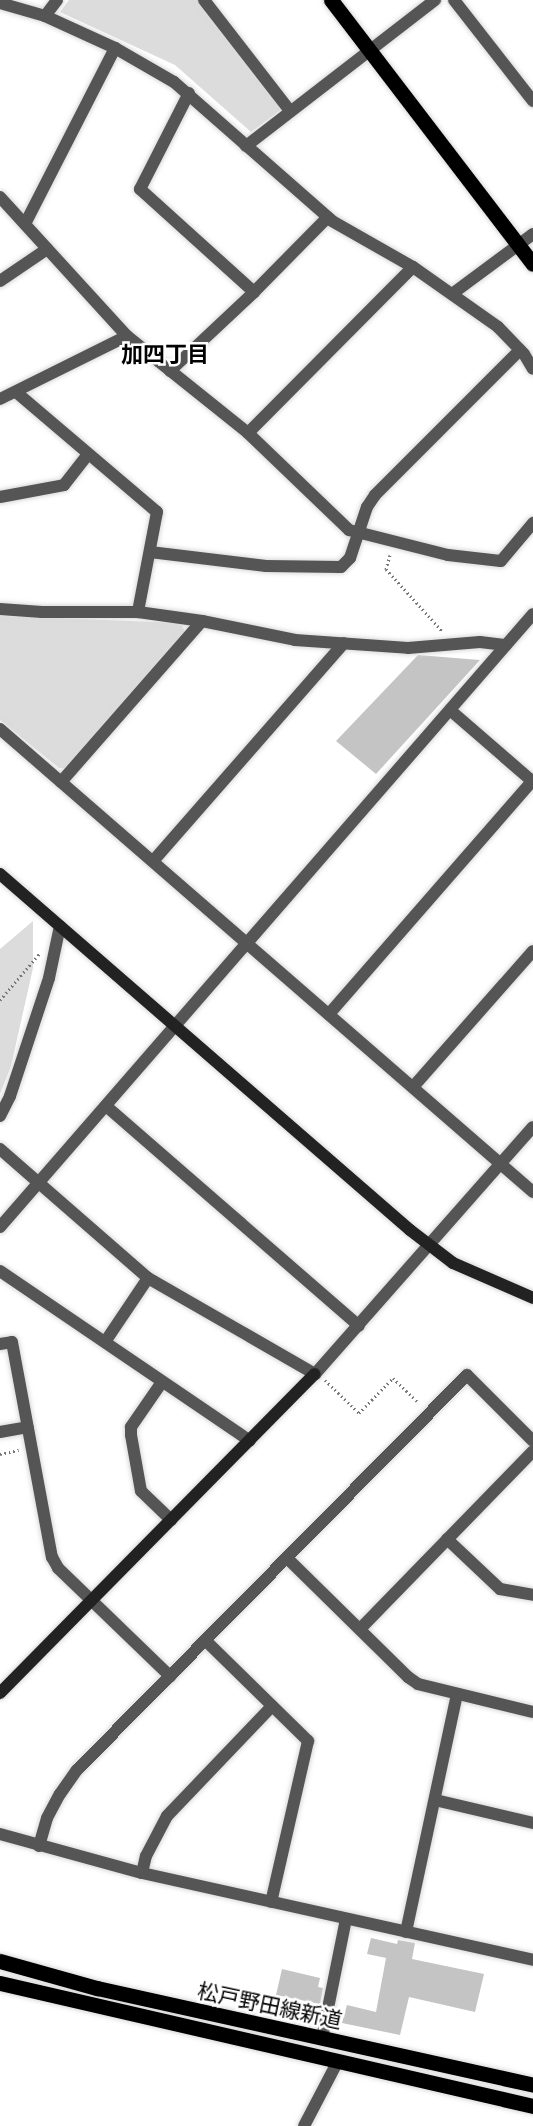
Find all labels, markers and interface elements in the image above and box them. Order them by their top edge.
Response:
district label: 加四丁目 [121,341,209,367]
street label: 松戸野田線新道 [195,1977,345,2033]

